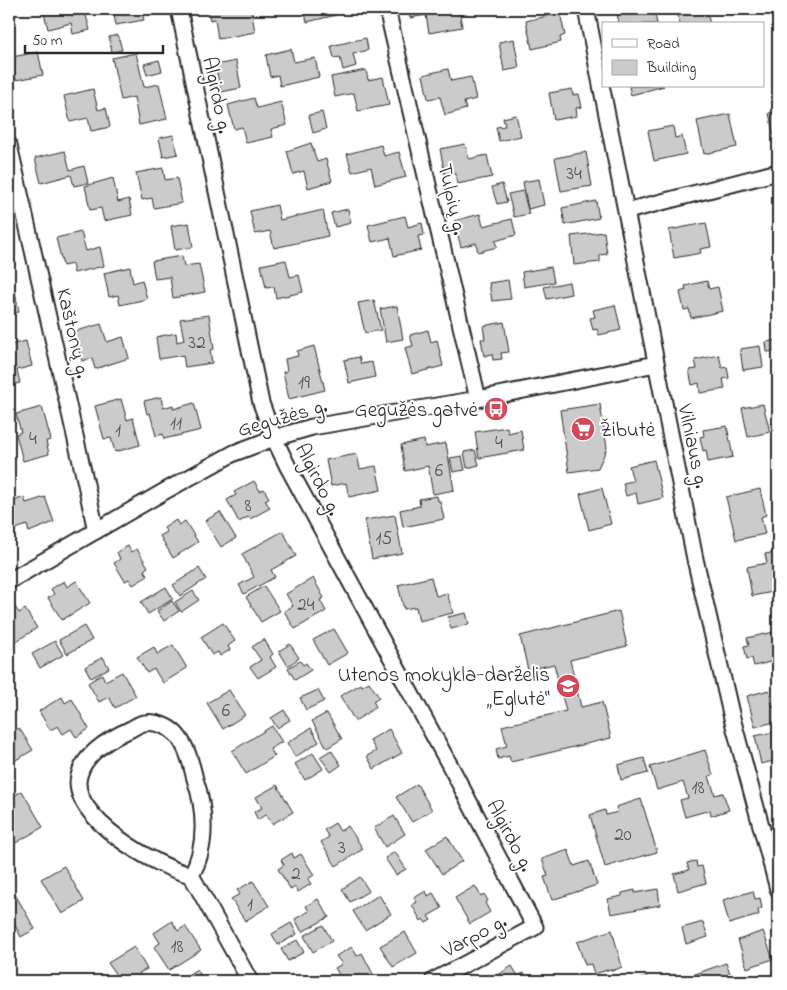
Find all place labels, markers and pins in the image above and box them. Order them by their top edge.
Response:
place label: Gegužės gatvė [355,396,479,428]
bus stop icon: Gegužės gatvė [483,396,509,422]
supermarket icon: Žibutė [570,416,596,442]
place label: Žibutė [600,416,656,446]
place label: Utenos mokykla-darželis „Eglutė“ [338,661,550,717]
school or university icon: Utenos mokykla-darželis „Eglutė“ [555,673,581,699]

